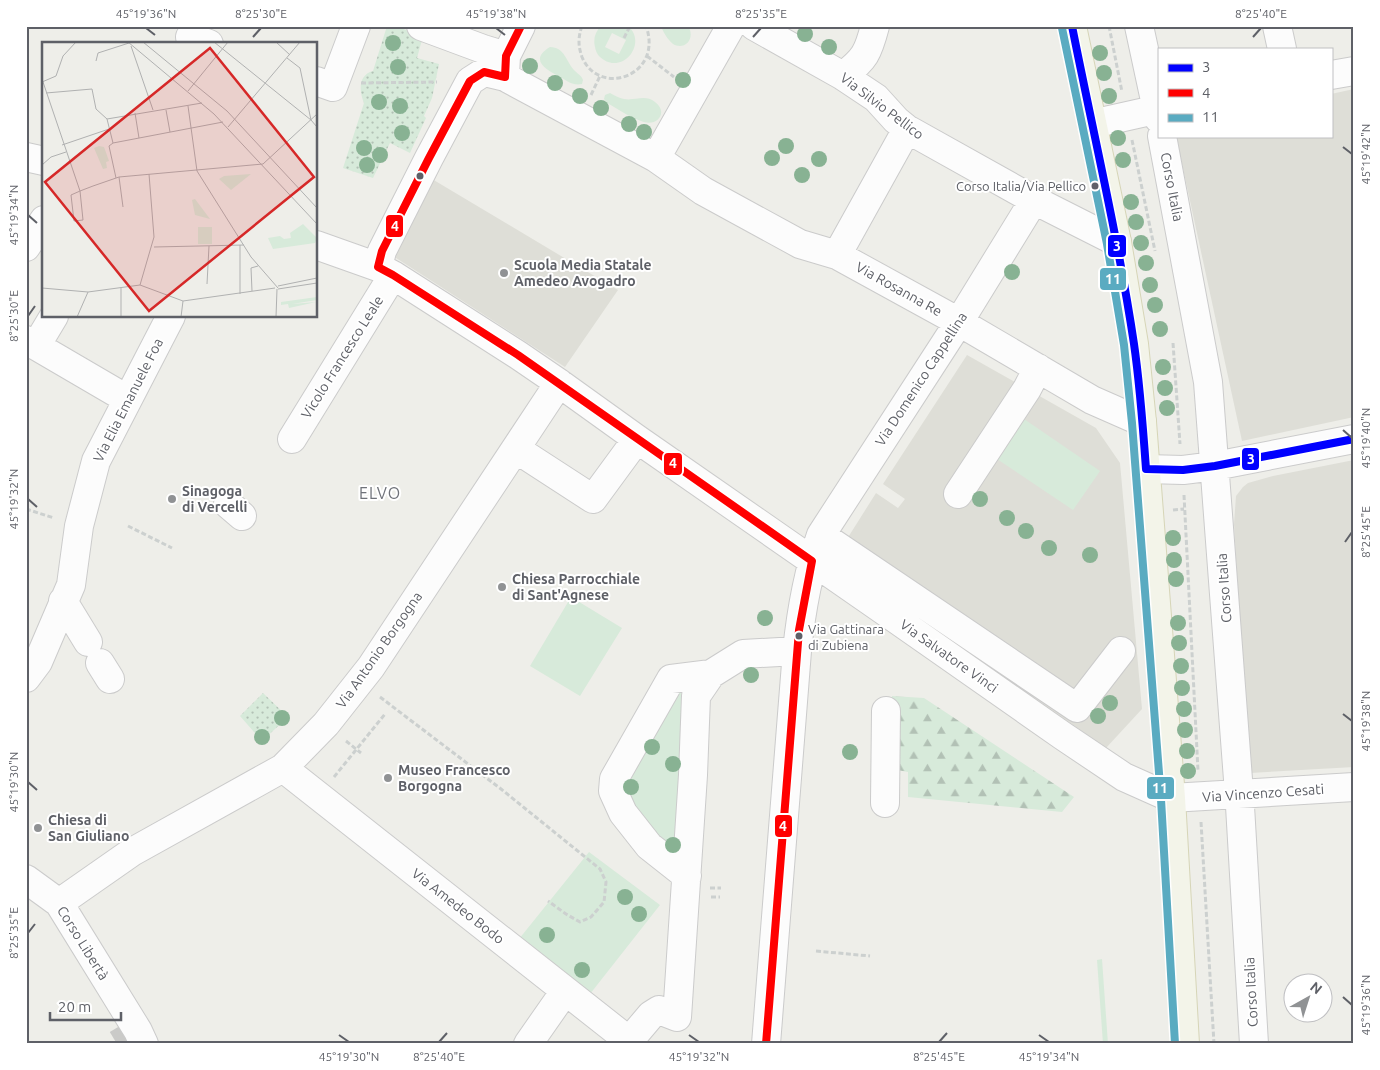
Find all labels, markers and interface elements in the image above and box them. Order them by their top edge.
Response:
text: 45°19'36"N [116,7,176,20]
text: 8°25'30"E [235,7,287,20]
text: 45°19'38"N [466,7,526,20]
text: 8°25'35"E [735,7,787,20]
text: 8°25'40"E [1235,7,1287,20]
inset map [42,42,318,318]
legend [1158,48,1332,138]
text: 3 [1202,58,1210,75]
street label: Via Silvio Pellico [837,69,927,143]
text: 4 [1202,84,1210,101]
text: 11 [1202,108,1219,125]
text: 45°19'42"N [1359,124,1372,184]
street label: Corso Italia [1157,151,1187,223]
unlabelled marker [415,171,425,181]
place label: Corso Italia/Via Pellico [956,179,1086,193]
marker: Corso Italia/Via Pellico [1090,181,1100,191]
text: 45°19'34"N [7,185,20,245]
line badge: 4 [385,214,404,238]
text: 4 [391,218,399,234]
line badge: 3 [1107,234,1127,258]
text: 3 [1113,238,1121,254]
place label: Scuola Media Statale Amedeo Avogadro [514,257,652,289]
street label: Via Rosanna Re [853,259,945,319]
marker: Scuola Media Statale Amedeo Avogadro [498,267,510,279]
line badge: 11 [1099,267,1127,291]
text: 11 [1105,271,1121,287]
text: 8°25'30"E [7,290,20,342]
street label: Vicolo Francesco Leale [298,293,386,421]
street label: Via Domenico Cappellina [872,309,970,449]
street label: Via Elia Emanuele Foa [90,335,166,465]
text: 45°19'40"N [1359,408,1372,468]
line badge: 3 [1241,447,1260,471]
text: 3 [1247,451,1255,467]
line badge: 4 [663,452,683,476]
text: 4 [669,455,677,471]
text: 45°19'32"N [7,469,20,529]
place label: Sinagoga di Vercelli [182,483,248,515]
district label: ELVO [359,484,401,502]
marker: Sinagoga di Vercelli [166,493,178,505]
text: 8°25'45"E [1359,506,1372,558]
street label: Corso Italia [1214,552,1234,624]
place label: Chiesa Parrocchiale di Sant'Agnese [512,571,640,603]
marker: Chiesa Parrocchiale di Sant'Agnese [496,581,508,593]
street label: Via Antonio Borgogna [333,589,425,711]
street label: Via Salvatore Vinci [897,616,1001,696]
place label: Via Gattinara di Zubiena [808,622,884,652]
marker: Via Gattinara di Zubiena [794,631,804,641]
text: 45°19'38"N [1359,691,1372,751]
text: 45°19'30"N [7,752,20,812]
place label: Museo Francesco Borgogna [398,762,510,794]
marker: Museo Francesco Borgogna [382,772,394,784]
line badge: 11 [1146,776,1175,800]
text: 11 [1152,780,1168,796]
street label: Via Vincenzo Cesati [1201,781,1325,805]
place label: Chiesa di San Giuliano [48,812,129,844]
line badge: 4 [774,814,793,838]
text: 4 [779,818,787,834]
marker: Chiesa di San Giuliano [32,822,44,834]
street label: Via Amedeo Bodo [409,865,507,947]
street label: Corso Libertà [54,903,112,983]
text: 8°25'35"E [7,907,20,959]
street label: Corso Italia [1241,957,1261,1027]
north arrow [1282,972,1332,1022]
text: 45°19'36"N [1359,975,1372,1035]
text: N [1307,978,1325,997]
scale bar [50,990,121,1022]
text: 20 m [58,998,91,1015]
text: 45°19'30"N [319,1050,379,1063]
text: 8°25'40"E [413,1050,465,1063]
text: 45°19'32"N [669,1050,729,1063]
text: 8°25'45"E [913,1050,965,1063]
text: 45°19'34"N [1019,1050,1079,1063]

